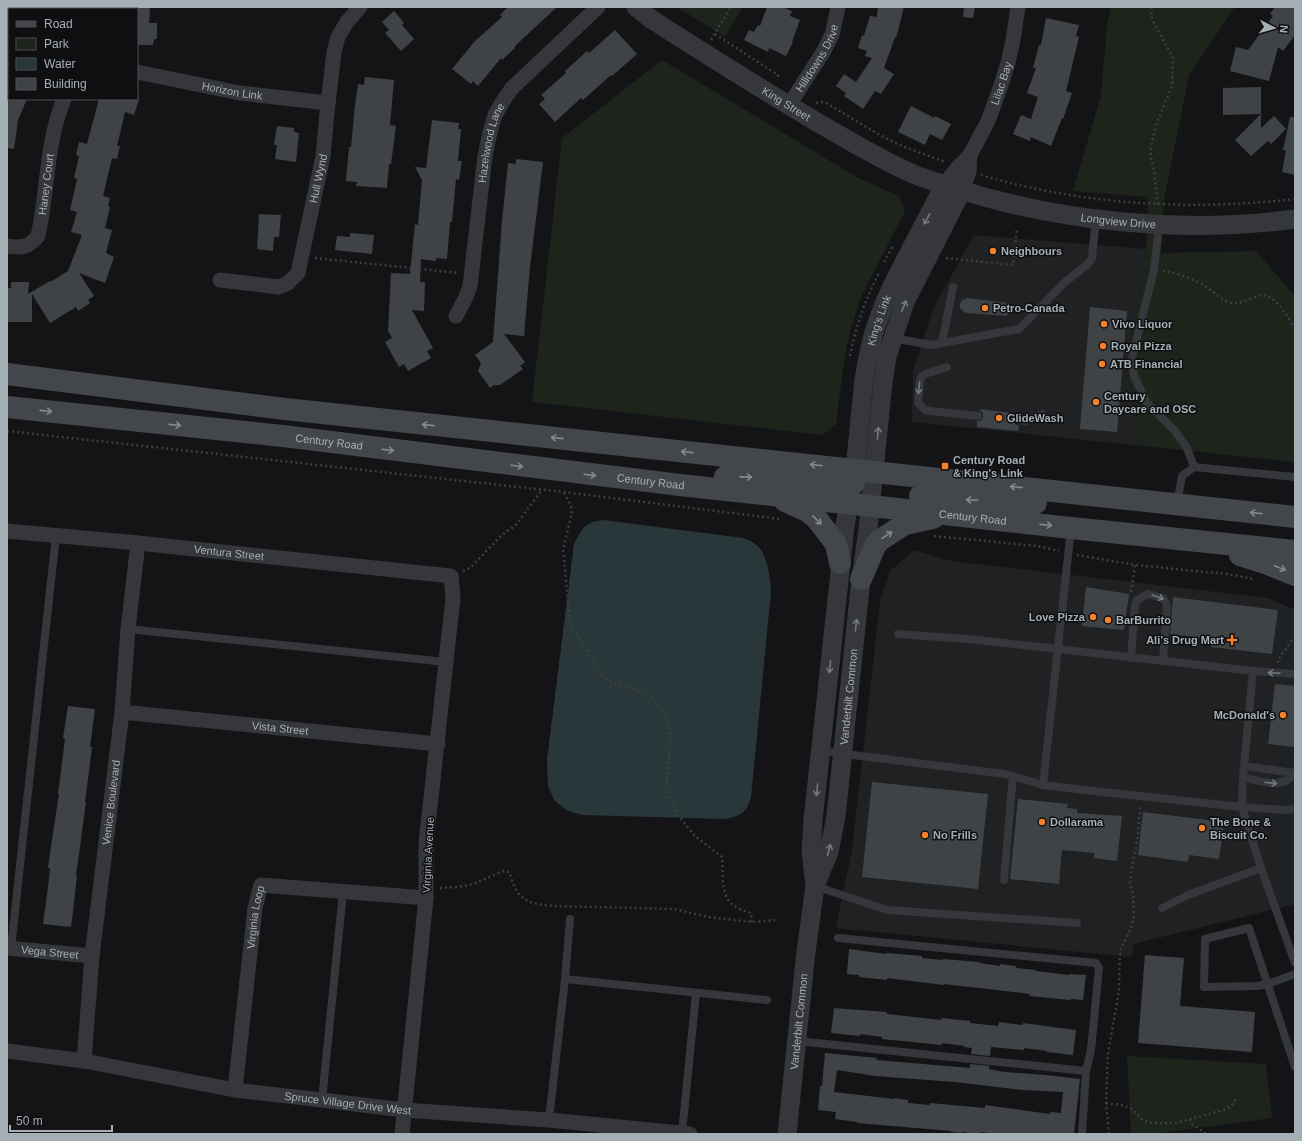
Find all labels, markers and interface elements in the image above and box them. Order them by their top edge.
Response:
legend [8,8,138,100]
north arrow [1254,8,1294,48]
text: Road [44,17,73,31]
street label: Hilldowns Drive [793,23,840,94]
text: N [1278,24,1290,34]
text: Park [44,37,70,51]
text: Water [44,57,76,71]
street label: Lilac Bay [988,60,1014,106]
text: Building [44,77,87,91]
street label: Horizon Link [201,79,264,102]
street label: King Street [760,84,813,123]
street label: Hazelwood Lane [476,101,507,184]
street label: Haney Court [36,153,56,216]
street label: Hull Wynd [307,153,329,204]
street label: Longview Drive [1080,211,1156,230]
one-way arrow [923,213,930,225]
place label: Neighbours [1001,245,1062,257]
marker: Neighbours [988,246,998,256]
street label: King's Link [865,293,894,347]
one-way arrow [900,301,908,313]
place label: Petro-Canada [993,302,1065,314]
marker: Petro-Canada [980,303,990,313]
place label: Vivo Liquor [1112,318,1173,330]
marker: Vivo Liquor [1099,319,1109,329]
place label: Royal Pizza [1111,340,1172,352]
marker: Royal Pizza [1098,341,1108,351]
place label: ATB Financial [1110,358,1183,370]
marker: ATB Financial [1097,359,1107,369]
one-way arrow [915,381,923,394]
place label: Century Daycare and OSC [1104,390,1196,415]
marker: Century Daycare and OSC [1091,397,1101,407]
one-way arrow [39,408,52,415]
place label: GlideWash [1007,412,1064,424]
marker: GlideWash [994,413,1004,423]
one-way arrow [168,421,181,429]
one-way arrow [422,421,435,428]
one-way arrow [874,427,882,440]
street label: Century Road [295,432,364,452]
one-way arrow [551,435,564,442]
one-way arrow [381,446,394,453]
one-way arrow [681,448,694,456]
place label: Century Road & King's Link [953,454,1025,479]
marker: Century Road & King's Link [940,461,950,471]
one-way arrow [510,462,523,470]
one-way arrow [810,462,823,469]
one-way arrow [583,471,596,478]
street label: Century Road [616,471,685,491]
one-way arrow [739,473,752,481]
one-way arrow [1010,483,1023,491]
one-way arrow [966,496,979,504]
street label: Century Road [938,508,1007,527]
one-way arrow [1250,509,1263,517]
one-way arrow [812,515,822,525]
one-way arrow [1039,522,1052,529]
one-way arrow [882,531,893,539]
street label: Ventura Street [193,543,265,562]
one-way arrow [1273,565,1285,573]
one-way arrow [1151,594,1164,601]
place label: Love Pizza [1029,611,1086,623]
marker: Love Pizza [1088,612,1098,622]
place label: BarBurrito [1116,614,1171,626]
marker: BarBurrito [1103,615,1113,625]
one-way arrow [852,619,860,632]
place label: Ali’s Drug Mart [1146,634,1224,646]
marker: Ali’s Drug Mart [1227,635,1237,645]
street label: Vanderbilt Common [838,648,860,745]
one-way arrow [826,660,834,673]
one-way arrow [1268,669,1281,676]
place label: McDonald's [1214,709,1275,721]
marker: McDonald's [1278,710,1288,720]
street label: Vista Street [251,719,309,737]
street label: Venice Boulevard [100,759,122,846]
one-way arrow [1264,779,1277,787]
one-way arrow [813,783,820,796]
place label: Dollarama [1050,816,1104,828]
place label: The Bone & Biscuit Co. [1210,816,1271,841]
street label: Virginia Avenue [420,817,436,893]
marker: Dollarama [1037,817,1047,827]
marker: The Bone & Biscuit Co. [1197,823,1207,833]
place label: No Frills [933,829,977,841]
marker: No Frills [920,830,930,840]
one-way arrow [826,844,833,857]
street label: Virginia Loop [245,884,267,950]
street label: Vega Street [21,943,79,961]
street label: Vanderbilt Common [788,973,810,1070]
street label: Spruce Village Drive West [284,1090,412,1116]
scale bar [10,1107,112,1133]
text: 50 m [16,1114,43,1128]

